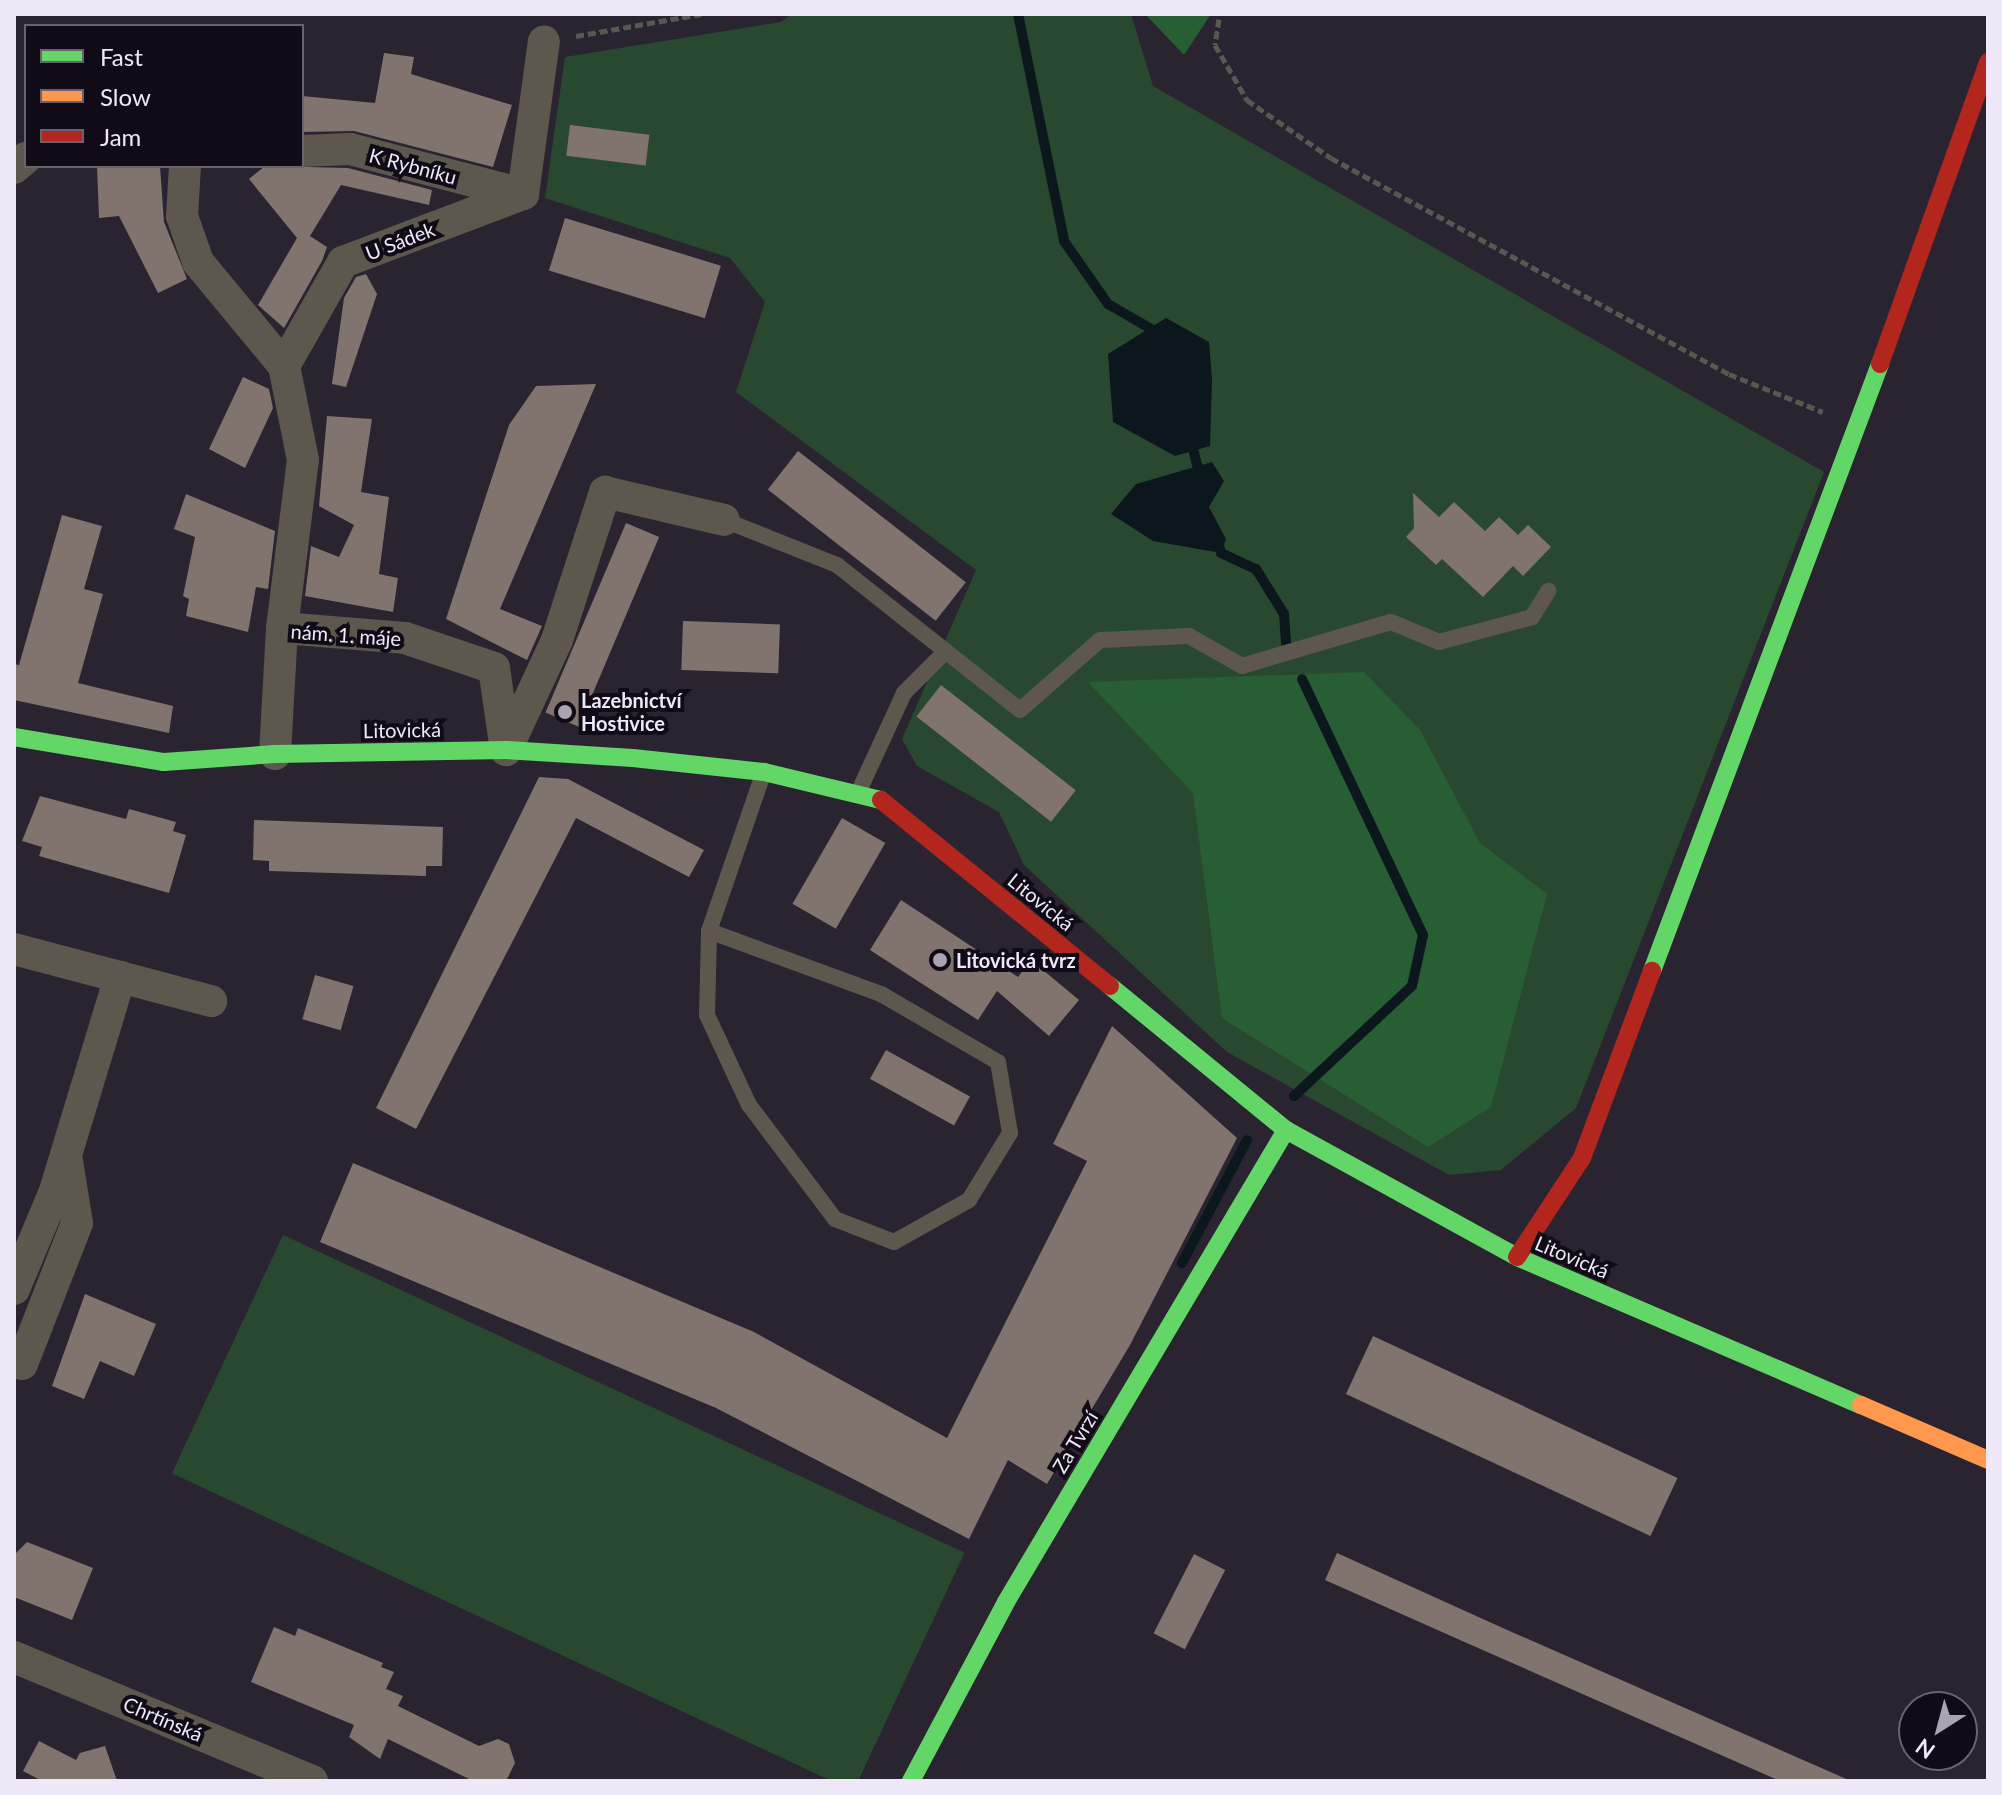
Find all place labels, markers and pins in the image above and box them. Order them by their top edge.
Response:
place label: Lazebnictví Hostivice [581,688,682,735]
marker: Lazebnictví Hostivice [556,703,574,721]
place label: Litovická tvrz [956,948,1076,972]
marker: Litovická tvrz [931,951,949,969]

